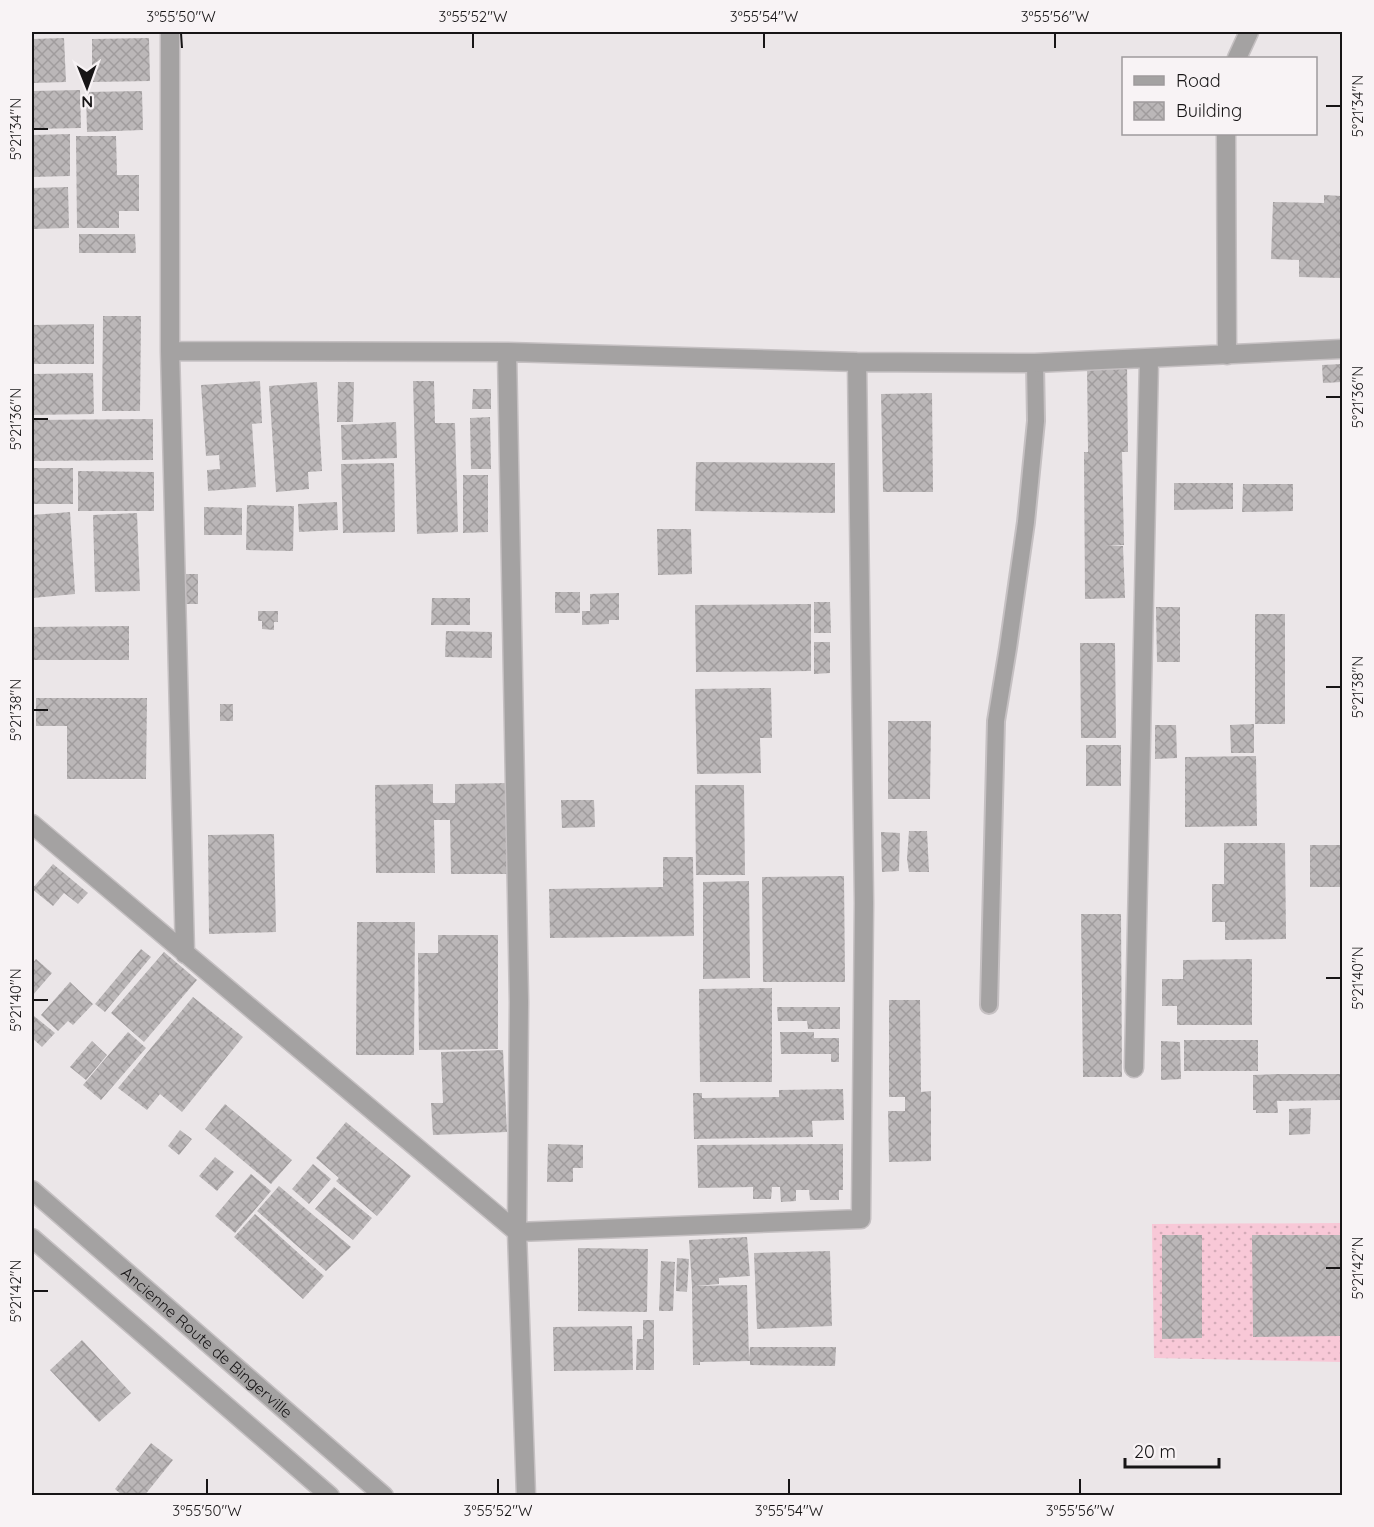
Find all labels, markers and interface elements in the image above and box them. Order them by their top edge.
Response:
text: 3°55'50"W [146,7,216,26]
text: 3°55'52"W [439,7,508,26]
text: 3°55'54"W [730,7,799,26]
text: 3°55'56"W [1021,7,1090,26]
north arrow [57,57,117,117]
legend [1122,57,1317,135]
text: Road [1176,69,1221,92]
text: 5°21'34"N [1348,75,1367,137]
text: N [81,92,93,112]
text: 5°21'34"N [6,98,25,160]
text: Building [1176,99,1242,122]
text: 5°21'36"N [1348,366,1367,428]
text: 5°21'36"N [6,388,25,450]
text: 5°21'38"N [1348,656,1367,718]
text: 5°21'38"N [6,679,25,741]
text: 5°21'40"N [1348,946,1367,1010]
text: 5°21'40"N [6,968,25,1032]
text: 5°21'42"N [1348,1237,1367,1299]
text: 5°21'42"N [6,1260,25,1322]
street label: Ancienne Route de Bingerville [117,1262,297,1422]
scale bar [1125,1431,1220,1469]
text: 20 m [1134,1440,1176,1463]
text: 3°55'50"W [172,1501,242,1520]
text: 3°55'52"W [464,1501,533,1520]
text: 3°55'54"W [755,1501,824,1520]
text: 3°55'56"W [1046,1501,1115,1520]

